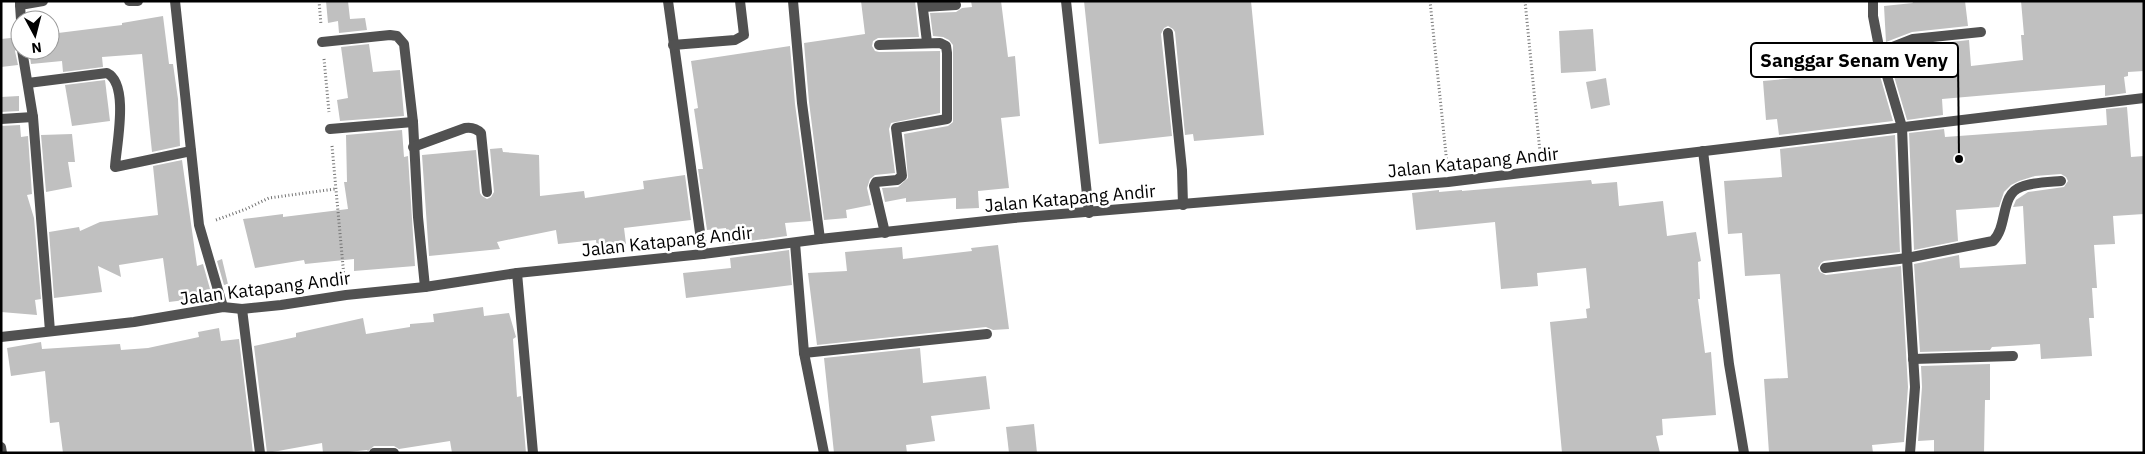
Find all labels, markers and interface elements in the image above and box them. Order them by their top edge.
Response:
north arrow [10,10,60,60]
text: N [30,38,43,57]
callout: Sanggar Senam Veny [1751,43,1958,77]
text: Sanggar Senam Veny [1760,48,1949,72]
street label: Jalan Katapang Andir [1386,142,1560,182]
street label: Jalan Katapang Andir [983,179,1157,217]
street label: Jalan Katapang Andir [580,221,754,261]
street label: Jalan Katapang Andir [178,266,352,310]

